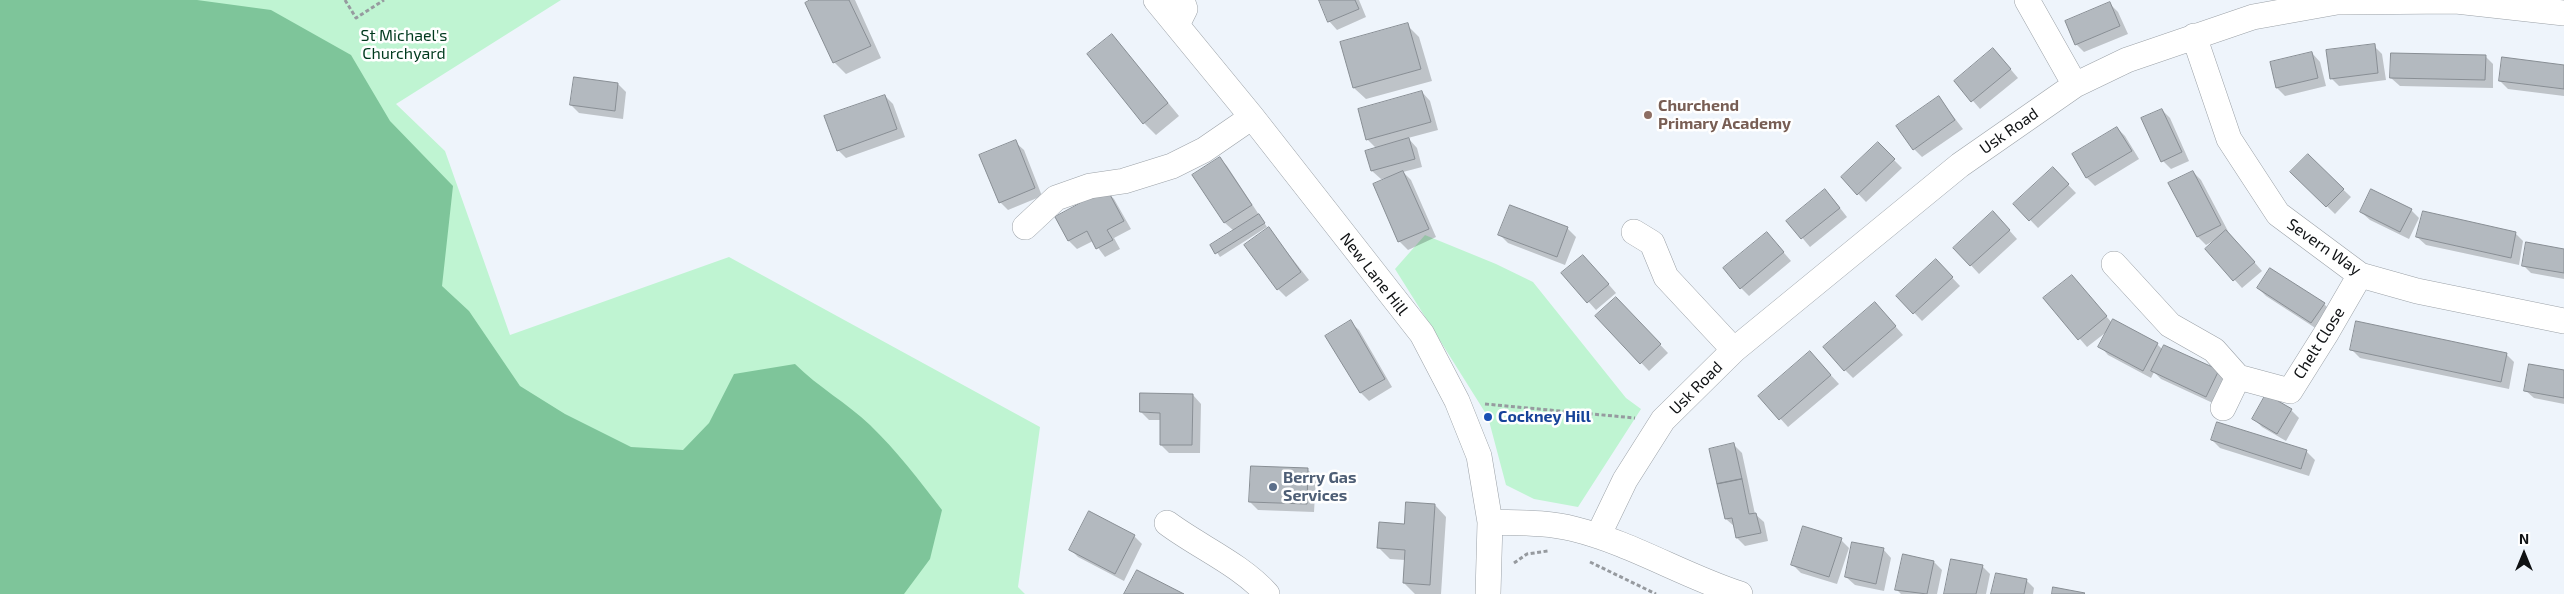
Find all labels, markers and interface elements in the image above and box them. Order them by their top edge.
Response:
park label: St Michael's Churchyard [361,26,447,64]
place label: Churchend Primary Academy [1658,96,1791,134]
street label: Usk Road [1976,104,2042,158]
marker: Churchend Primary Academy [1642,109,1654,121]
street label: Severn Way [2283,214,2365,280]
street label: New Lane Hill [1336,229,1412,319]
street label: Chelt Close [2289,304,2349,382]
street label: Usk Road [1665,357,1727,419]
place label: Cockney Hill [1498,407,1591,427]
marker: Cockney Hill [1482,411,1494,423]
place label: Berry Gas Services [1283,468,1356,506]
marker: Berry Gas Services [1267,481,1279,493]
north arrow [2499,529,2549,579]
text: N [2519,530,2529,547]

